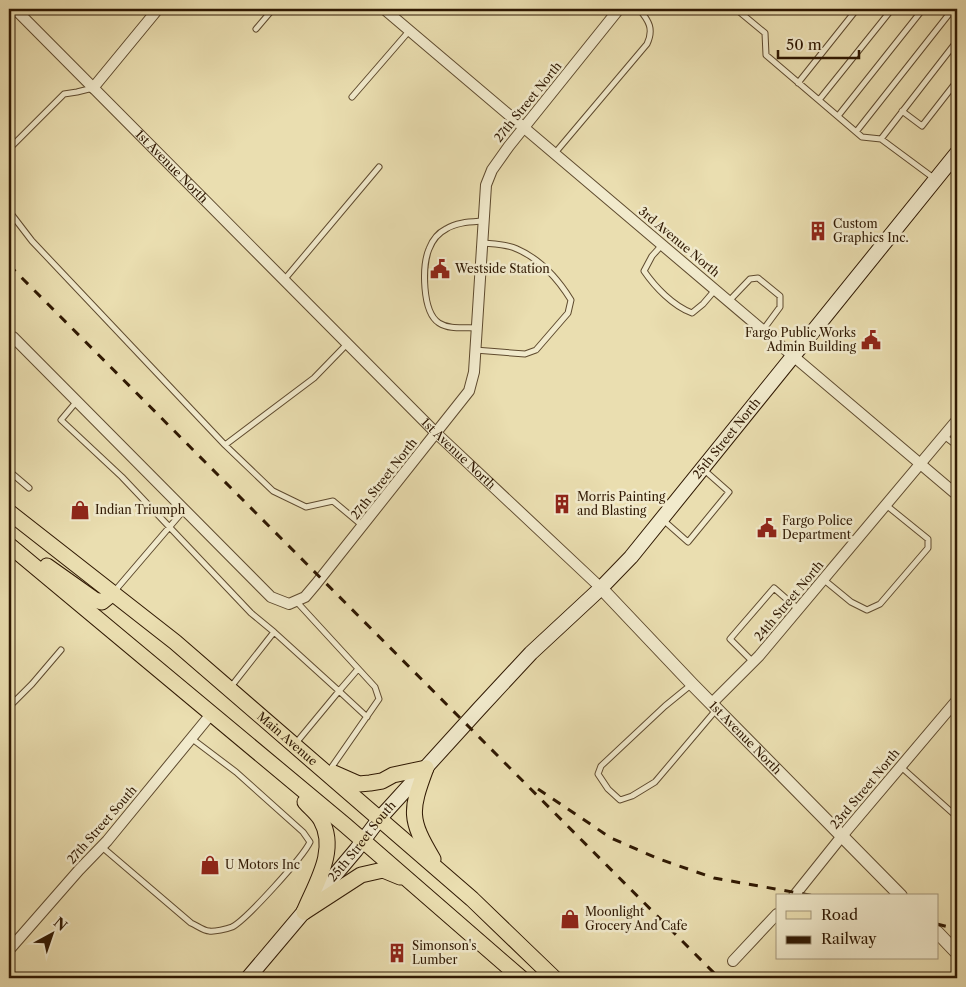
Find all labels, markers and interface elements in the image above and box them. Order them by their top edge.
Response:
scale bar [778,28,860,60]
text: 50 m [786,35,822,54]
street label: 27th Street North [491,58,565,145]
street label: 1st Avenue North [132,127,212,206]
street label: 3rd Avenue North [636,203,723,280]
place label: Custom Graphics Inc. [833,216,909,245]
building icon: Custom Graphics Inc. [807,220,829,242]
public building icon: Westside Station [429,258,451,280]
place label: Westside Station [454,261,550,276]
place label: Fargo Public Works Admin Building [745,325,857,354]
public building icon: Fargo Public Works Admin Building [860,329,882,351]
street label: 25th Street North [689,394,764,482]
street label: 1st Avenue North [418,415,499,492]
street label: 27th Street North [347,435,420,522]
place label: Morris Painting and Blasting [577,489,666,518]
building icon: Morris Painting and Blasting [551,493,573,515]
shop icon: Indian Triumph [69,499,91,521]
place label: Indian Triumph [95,502,186,517]
place label: Fargo Police Department [782,513,853,542]
public building icon: Fargo Police Department [756,517,778,539]
street label: 24th Street North [751,557,827,644]
street label: 1st Avenue North [706,698,785,778]
street label: Main Avenue [254,708,321,769]
street label: 23rd Street North [827,745,903,832]
street label: 27th Street South [64,782,140,867]
street label: 25th Street South [325,797,399,884]
shop icon: U Motors Inc [199,854,221,876]
place label: U Motors Inc [225,857,300,872]
legend [776,894,938,960]
place label: Moonlight Grocery And Cafe [585,904,688,933]
text: Road [821,905,858,924]
shop icon: Moonlight Grocery And Cafe [559,908,581,930]
north arrow [28,910,78,960]
text: N [50,913,71,935]
text: Railway [821,929,877,948]
place label: Simonson's Lumber [412,938,477,967]
building icon: Simonson's Lumber [386,942,408,964]

